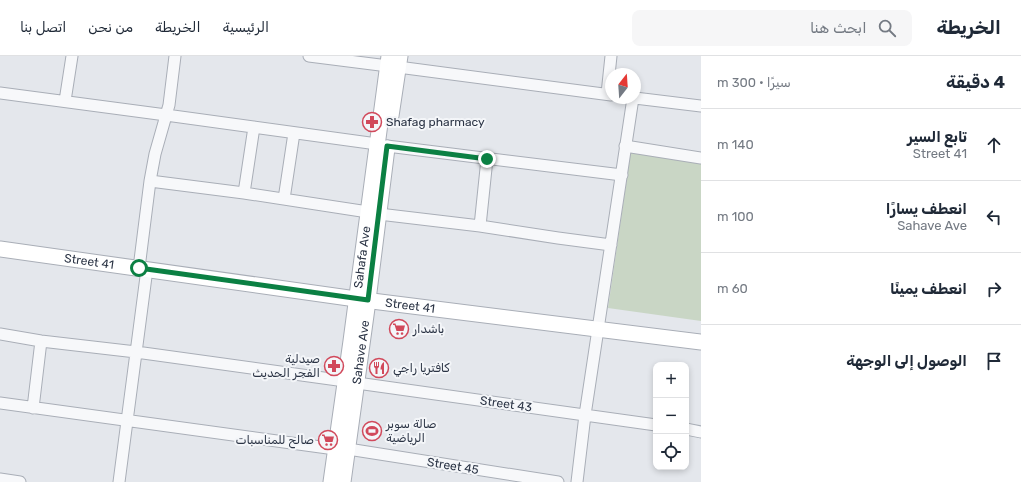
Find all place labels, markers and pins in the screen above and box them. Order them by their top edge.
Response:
pharmacy icon: Shafag pharmacy [361,111,383,133]
place label: Shafag pharmacy [386,115,485,129]
supermarket icon: باشدار [388,318,410,340]
place label: باشدار [412,322,444,337]
place label: صيدلية الفجر الحديث [252,352,320,381]
pharmacy icon: صيدلية الفجر الحديث [323,355,345,377]
restaurant icon: كافتريا راجي [368,357,390,379]
place label: كافتريا راجي [393,361,450,377]
place label: صالة سوبر الرياضية [385,417,437,446]
sports icon: صالة سوبر الرياضية [361,420,383,442]
supermarket icon: صالح للمناسبات [317,429,339,451]
place label: صالح للمناسبات [235,433,314,449]

